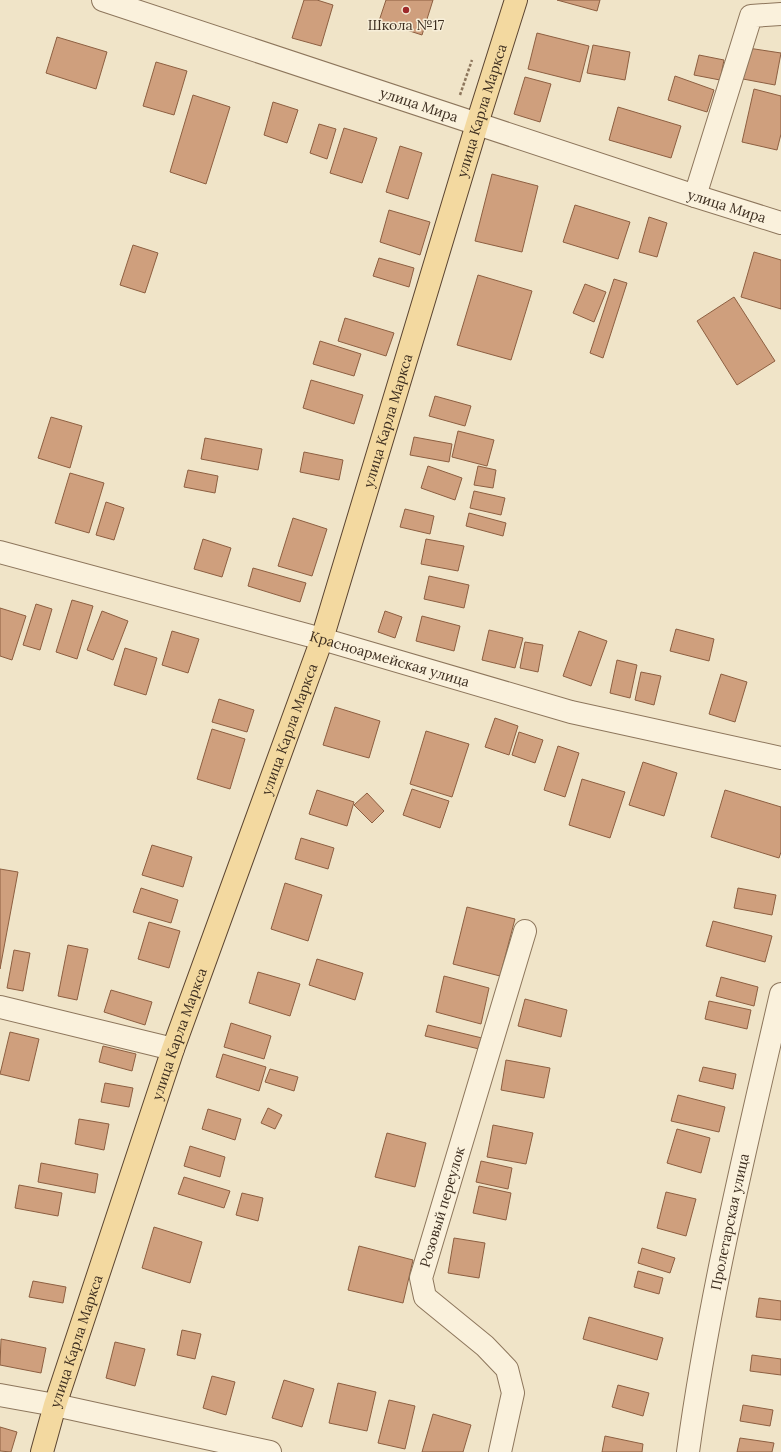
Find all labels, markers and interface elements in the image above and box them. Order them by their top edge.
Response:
marker: Школа №17 [401,5,411,15]
place label: Школа №17 [368,16,445,34]
street label: улица Карла Маркса [453,42,511,180]
street label: улица Мира [378,83,461,126]
street label: улица Мира [685,185,768,227]
street label: улица Карла Маркса [359,352,416,490]
street label: Красноармейская улица [308,627,472,691]
street label: улица Карла Маркса [257,661,321,798]
street label: улица Карла Маркса [148,965,211,1102]
street label: Розовый переулок [416,1144,469,1269]
street label: Пролетарская улица [707,1152,753,1292]
street label: улица Карла Маркса [46,1272,107,1410]

